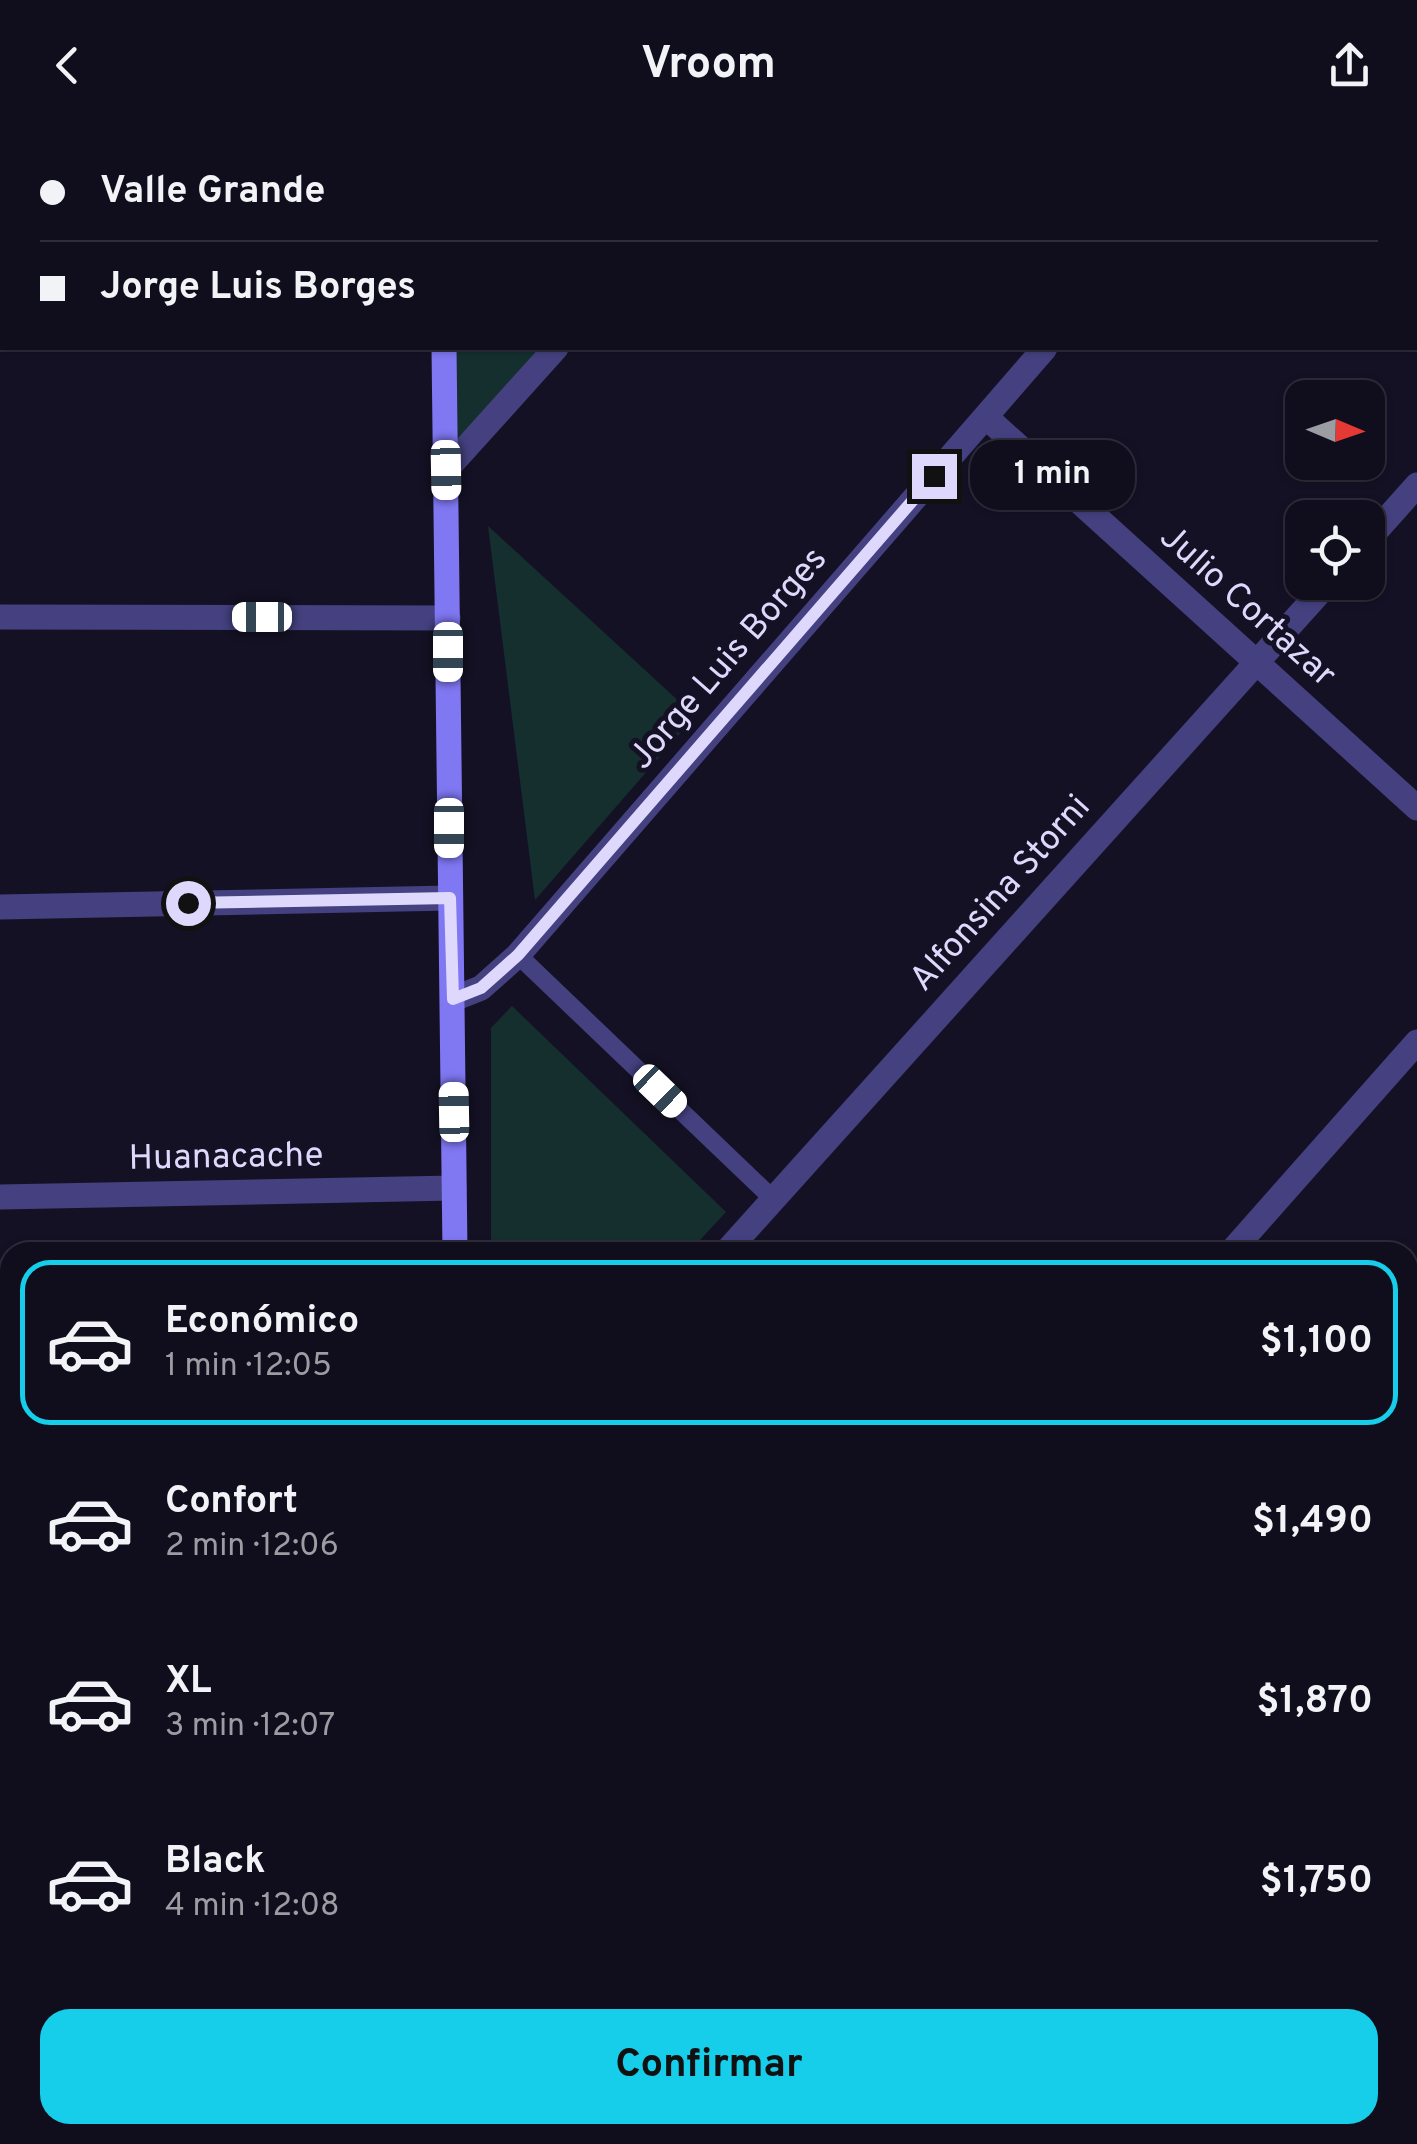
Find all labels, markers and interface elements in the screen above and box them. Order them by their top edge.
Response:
text: Vroom [641,37,776,94]
icon: back [40,38,95,93]
icon: share [1322,38,1377,93]
text: Valle Grande [100,168,325,217]
text: Jorge Luis Borges [100,264,416,313]
north arrow [1285,380,1385,480]
map controls [1285,380,1385,600]
car [430,440,462,500]
callout: 1 min [969,441,1134,511]
route end [912,454,957,499]
text: 1 min [1014,455,1091,495]
button: locate [1285,500,1385,600]
street label: Julio Cortazar [1150,516,1344,698]
street label: Jorge Luis Borges [620,539,838,779]
car [232,602,292,632]
car [433,622,463,682]
street label: Alfonsina Storni [901,787,1101,1001]
car [434,798,464,858]
route start [166,881,211,926]
car [628,1059,692,1123]
car [438,1082,470,1142]
street label: Huanacache [128,1134,324,1182]
icon: car [45,1298,135,1388]
text: Económico [165,1298,359,1347]
text: $1,100 [1260,1318,1373,1367]
text: 1 min · 12:05 [165,1347,332,1387]
icon: car [45,1478,135,1568]
text: Confort [165,1478,298,1527]
text: $1,490 [1252,1498,1373,1547]
text: 2 min · 12:06 [165,1527,339,1567]
icon: car [45,1658,135,1748]
text: XL [165,1658,212,1707]
text: $1,870 [1257,1678,1373,1727]
text: 3 min · 12:07 [165,1707,335,1747]
icon: car [45,1838,135,1928]
text: Black [165,1838,265,1887]
text: $1,750 [1260,1858,1373,1907]
text: 4 min · 12:08 [165,1887,340,1927]
button: Confirmar [40,2009,1378,2124]

